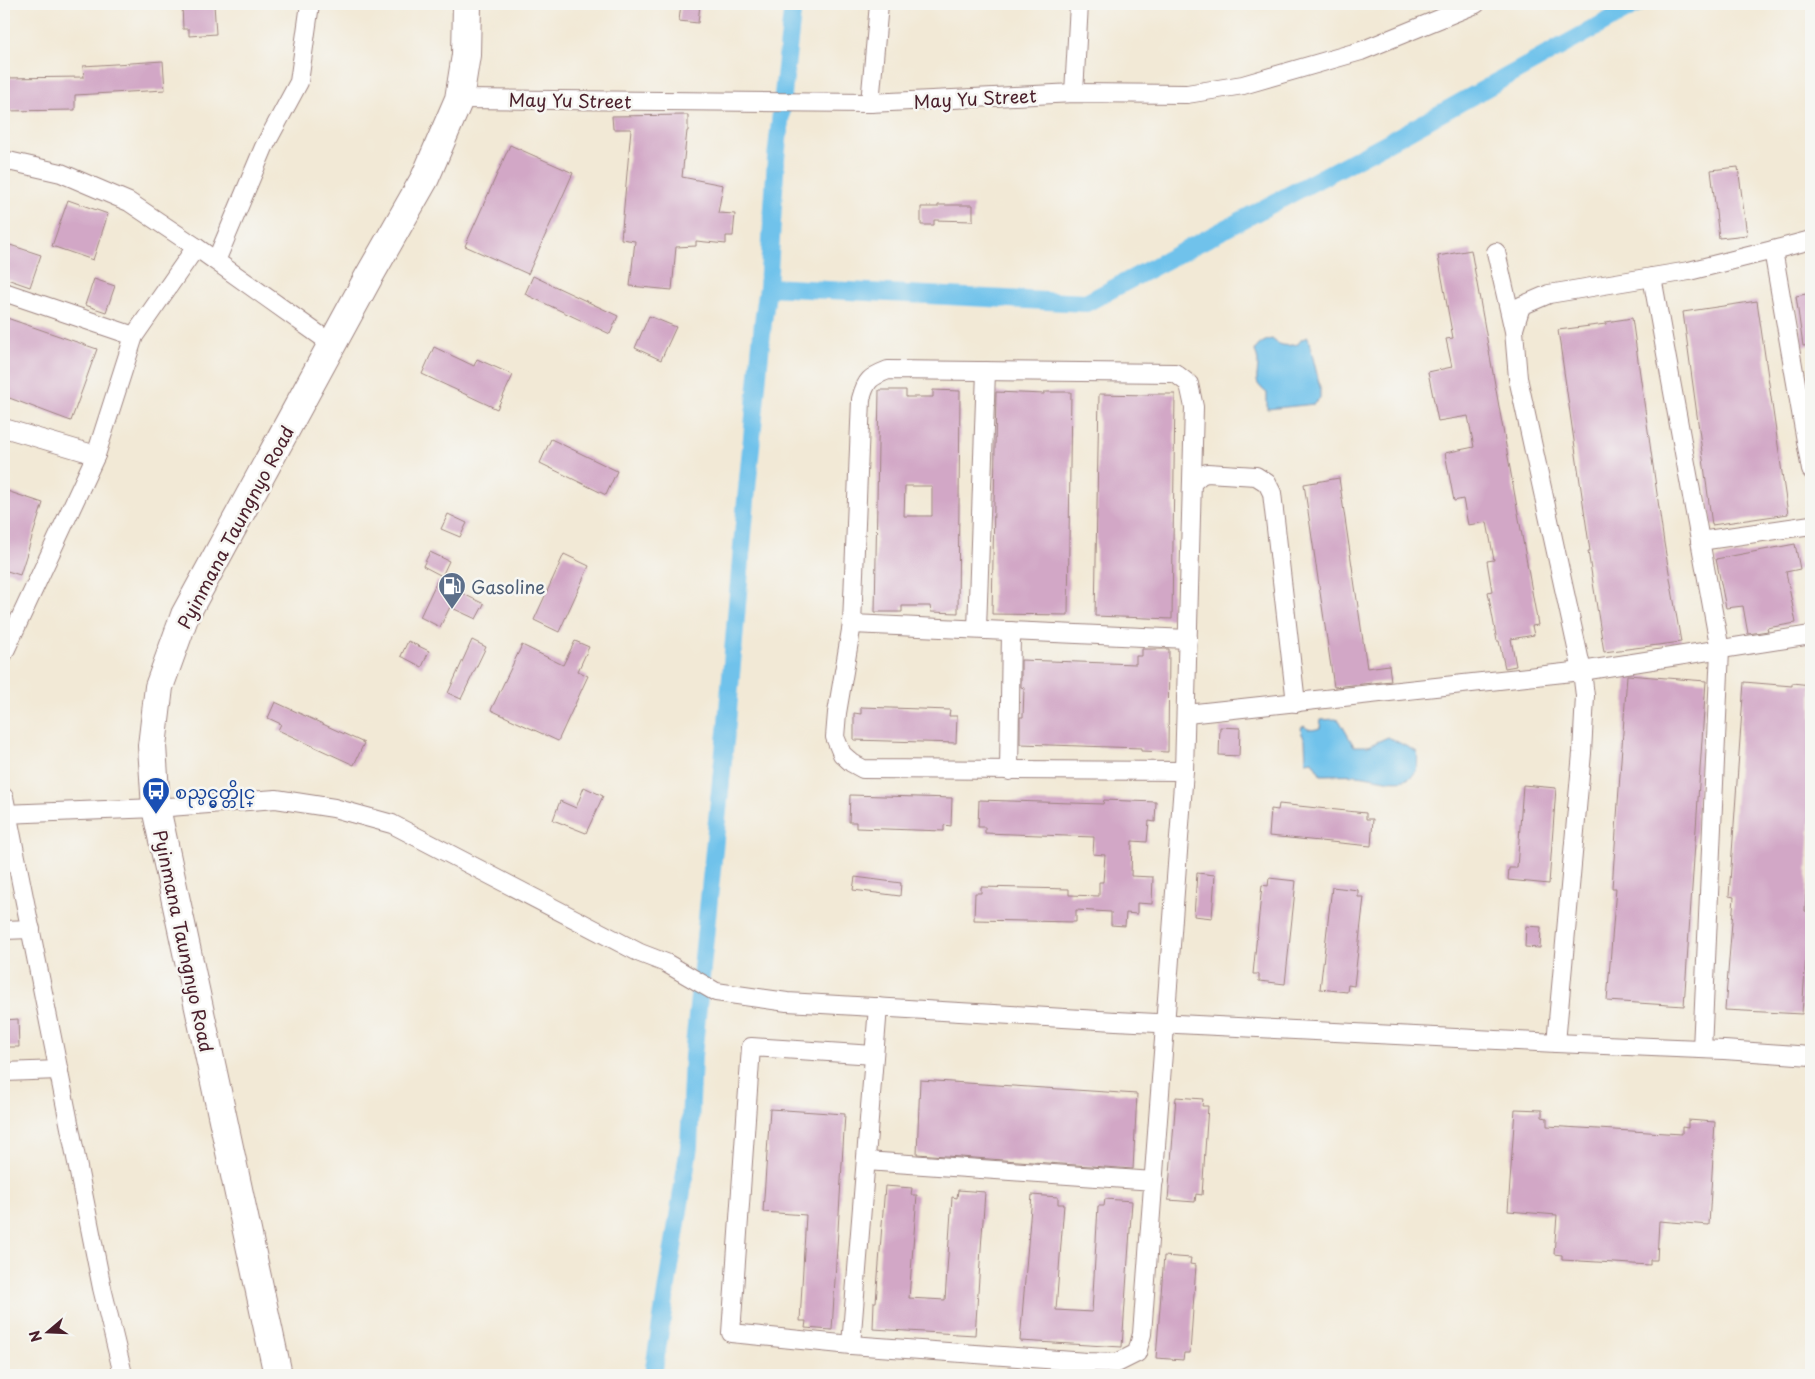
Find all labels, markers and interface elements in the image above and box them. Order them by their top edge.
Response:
street label: May Yu Street [913,81,1037,115]
street label: May Yu Street [508,85,632,115]
street label: Pyinmana Taungnyo Road [170,421,300,633]
fuel station icon: Gasoline [437,571,467,610]
place label: Gasoline [471,573,545,600]
bus stop icon: စည္ပင္မွတ္တိုင္ [141,776,171,815]
place label: စည္ပင္မွတ္တိုင္ [175,778,255,808]
street label: Pyinmana Taungnyo Road [147,827,221,1055]
north arrow [22,1306,72,1356]
text: N [24,1328,47,1345]

